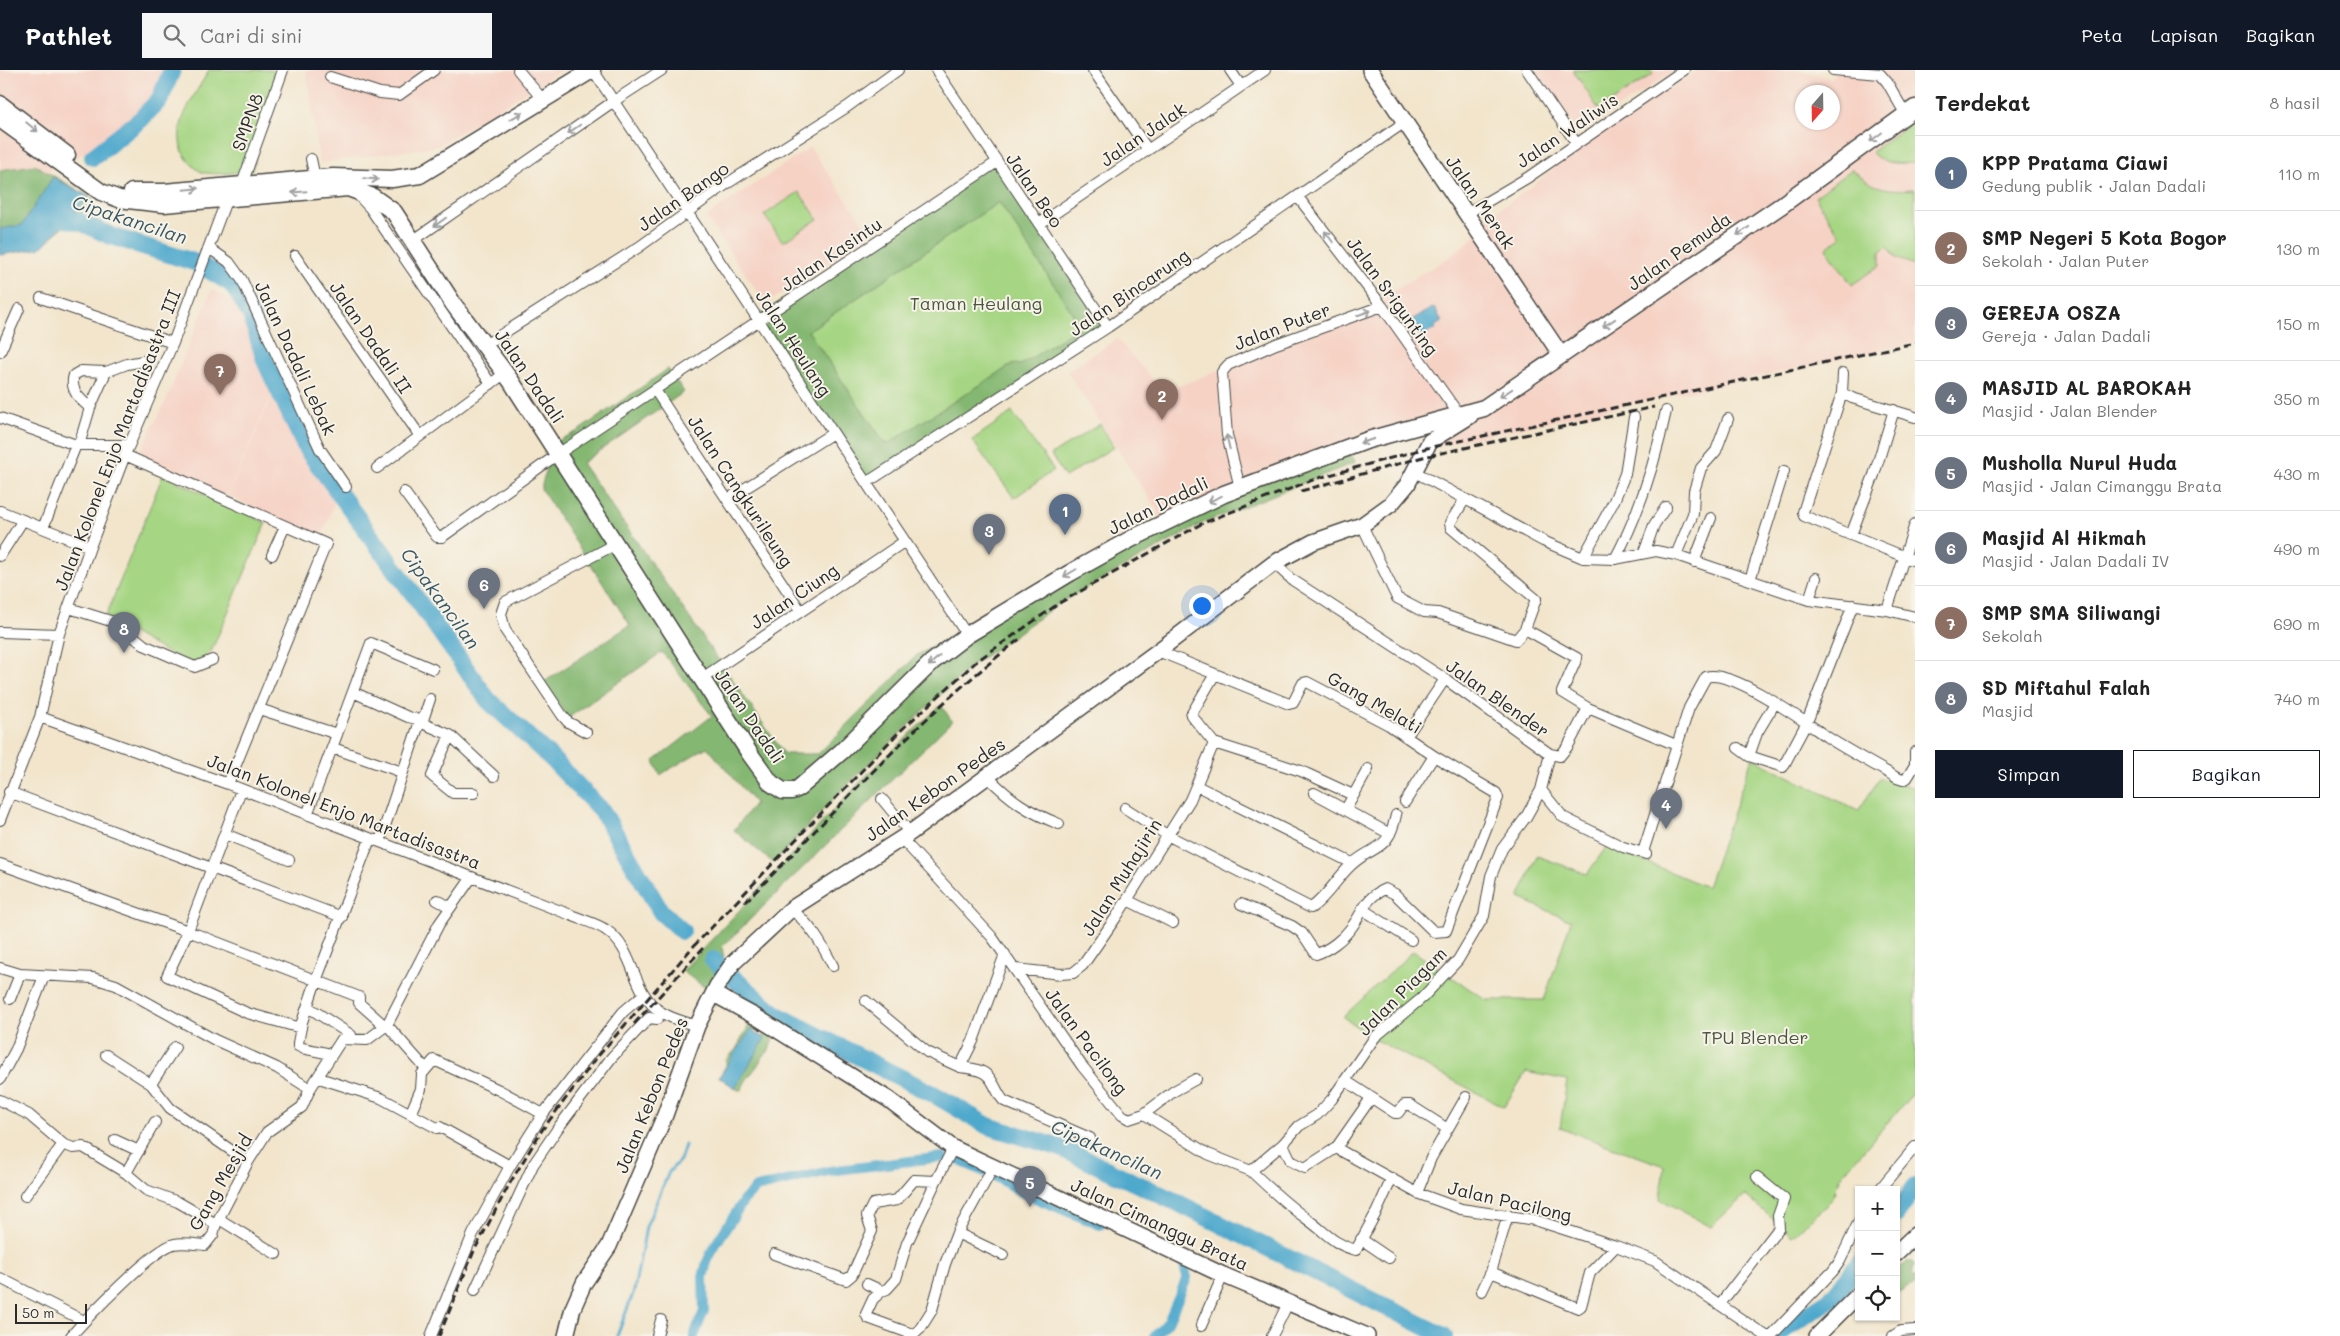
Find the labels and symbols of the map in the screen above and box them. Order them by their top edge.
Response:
north arrow [1795,85,1840,130]
street label: Jalan Waliwis [1511,87,1623,173]
street label: SMPN8 [226,90,269,154]
street label: Jalan Jalak [1095,96,1191,172]
one-way arrow [509,111,523,121]
one-way arrow [25,122,38,133]
one-way arrow [567,124,581,134]
one-way arrow [1870,132,1883,143]
street label: Jalan Beo [1001,148,1069,232]
street label: Jalan Merak [1441,151,1521,253]
street label: Jalan Bango [633,156,734,236]
one-way arrow [363,174,379,183]
one-way arrow [183,184,199,194]
one-way arrow [292,187,308,196]
water label: Cipakancilan [69,189,191,249]
street label: Jalan Pemuda [1622,206,1736,296]
street label: Jalan Kasintu [776,211,886,297]
one-way arrow [433,217,447,227]
one-way arrow [1736,226,1750,236]
one-way arrow [1324,230,1334,244]
street label: Jalan Srigunting [1342,232,1444,360]
street label: Jalan Bincarung [1064,243,1194,341]
street label: Jalan Dadali II [325,276,417,398]
street label: Jalan Dadali Lebak [250,277,342,439]
street label: Jalan Heulang [751,285,837,401]
street label: Jalan Kolonel Enjo Martadisastra III [48,286,186,594]
park label: Taman Heulang [910,291,1042,315]
street label: Jalan Puter [1230,297,1334,355]
one-way arrow [1356,307,1372,317]
one-way arrow [1603,318,1617,328]
street label: Jalan Dadali [490,324,570,428]
pin: 7 [204,354,236,395]
pin: 2 [1146,379,1178,420]
one-way arrow [1500,388,1514,398]
street label: Jalan Cangkurileung [683,410,799,572]
one-way arrow [1223,435,1232,451]
one-way arrow [1359,437,1375,446]
street label: Jalan Dadali [1104,470,1212,540]
pin: 1 [1049,494,1081,535]
one-way arrow [1208,494,1223,504]
pin: 3 [973,514,1005,555]
water label: Cipakancilan [396,542,486,654]
street label: Jalan Ciung [745,558,843,634]
pin: 6 [468,568,500,609]
one-way arrow [1064,568,1078,578]
your location [1189,593,1215,619]
pin: 8 [108,612,140,653]
street label: Jalan Blender [1442,653,1554,743]
one-way arrow [928,655,941,666]
street label: Jalan Dadali [710,664,790,768]
street label: Gang Melati [1323,665,1427,739]
street label: Jalan Kebon Pedes [860,732,1010,846]
street label: Jalan Kolonel Enjo Martadisastra [204,748,484,874]
pin: 4 [1650,788,1682,829]
street label: Jalan Muhajirin [1075,814,1167,940]
street label: Jalan Piagam [1352,941,1452,1041]
street label: Jalan Pacilong [1040,983,1134,1099]
street label: Jalan Kebon Pedes [609,1014,693,1176]
park label: TPU Blender [1701,1025,1809,1049]
water label: Cipakancilan [1047,1113,1167,1185]
street label: Gang Mesjid [183,1129,257,1235]
pin: 5 [1014,1166,1046,1207]
street label: Jalan Cimanggu Brata [1067,1172,1253,1276]
street label: Jalan Pacilong [1446,1175,1574,1227]
scale bar [15,1301,88,1324]

